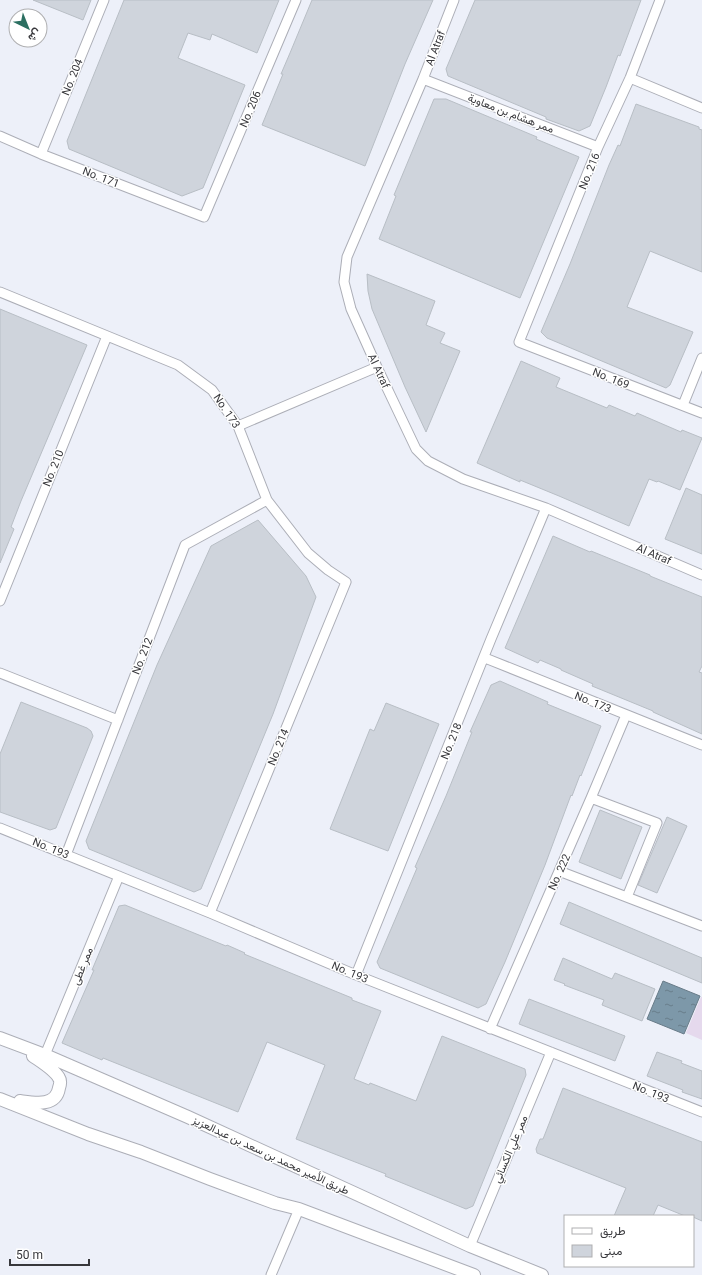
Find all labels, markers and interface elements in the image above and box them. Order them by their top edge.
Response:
north arrow [8,8,48,48]
text: ش [25,26,44,44]
street label: Al Atraf [423,29,448,68]
street label: No. 204 [59,57,86,97]
street label: No. 206 [237,89,264,129]
street label: ممر هشام بن معاوية [466,91,556,137]
street label: No. 216 [576,151,603,191]
street label: No. 171 [81,165,121,190]
street label: Al Atraf [365,352,392,391]
street label: No. 169 [591,366,631,391]
street label: No. 173 [210,392,243,431]
street label: No. 210 [40,448,67,488]
street label: Al Atraf [634,541,673,568]
street label: No. 212 [130,636,155,676]
street label: No. 173 [573,689,613,716]
street label: No. 218 [438,721,465,761]
street label: No. 214 [265,727,292,767]
street label: No. 193 [31,835,71,862]
street label: No. 222 [546,852,573,892]
street label: ممر غطى [69,945,96,987]
street label: No. 193 [330,959,370,986]
street label: No. 193 [631,1079,671,1106]
street label: طريق الأمير محمد بن سعد بن عبدالعزيز [189,1113,351,1198]
street label: ممر علي الكسائي [490,1113,533,1186]
legend [564,1215,694,1267]
text: طريق [600,1224,626,1239]
scale bar [10,1241,89,1267]
text: مبنى [600,1244,622,1259]
text: 50 m [16,1248,43,1262]

